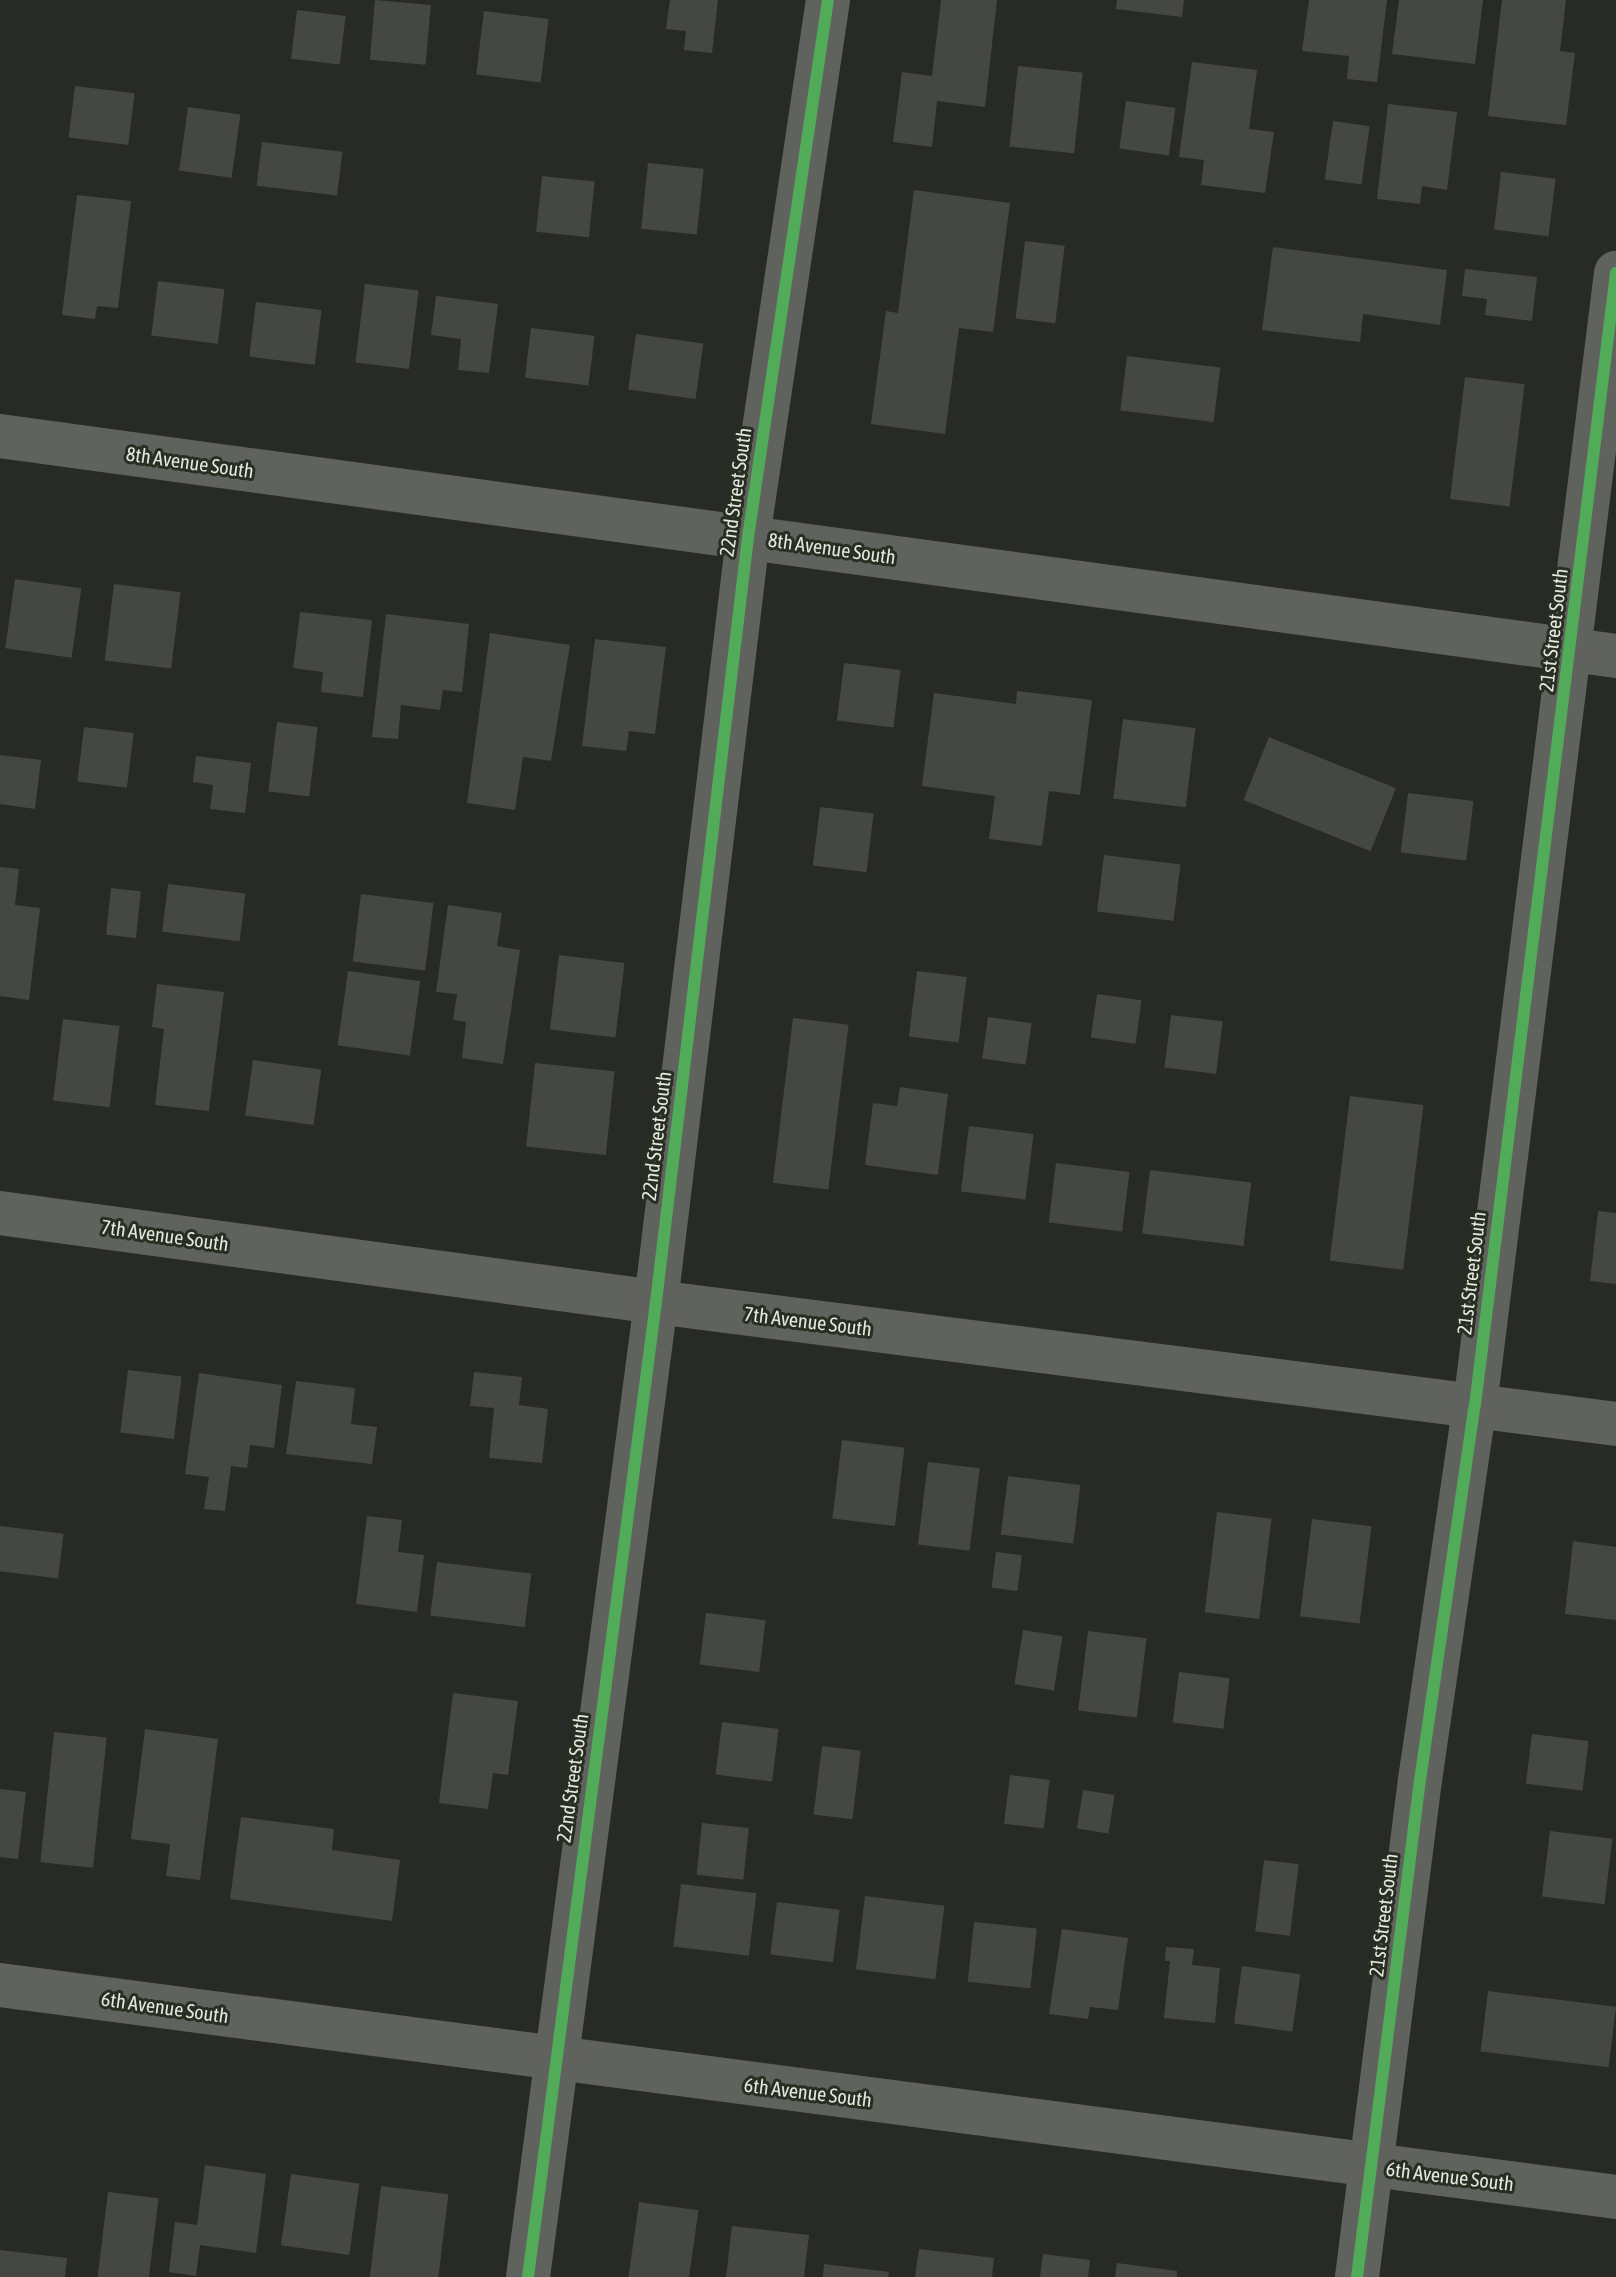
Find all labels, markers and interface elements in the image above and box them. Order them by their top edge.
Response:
street label: 22nd Street South [714,426,756,558]
street label: 8th Avenue South [125,441,255,483]
street label: 8th Avenue South [767,527,897,569]
street label: 21st Street South [1534,567,1572,693]
street label: 22nd Street South [636,1070,676,1202]
street label: 21st Street South [1452,1210,1490,1336]
street label: 7th Avenue South [100,1214,230,1256]
street label: 7th Avenue South [743,1301,873,1341]
street label: 22nd Street South [551,1712,593,1844]
street label: 21st Street South [1364,1852,1402,1978]
street label: 6th Avenue South [100,1986,230,2028]
street label: 6th Avenue South [743,2072,873,2112]
street label: 6th Avenue South [1385,2156,1515,2196]

